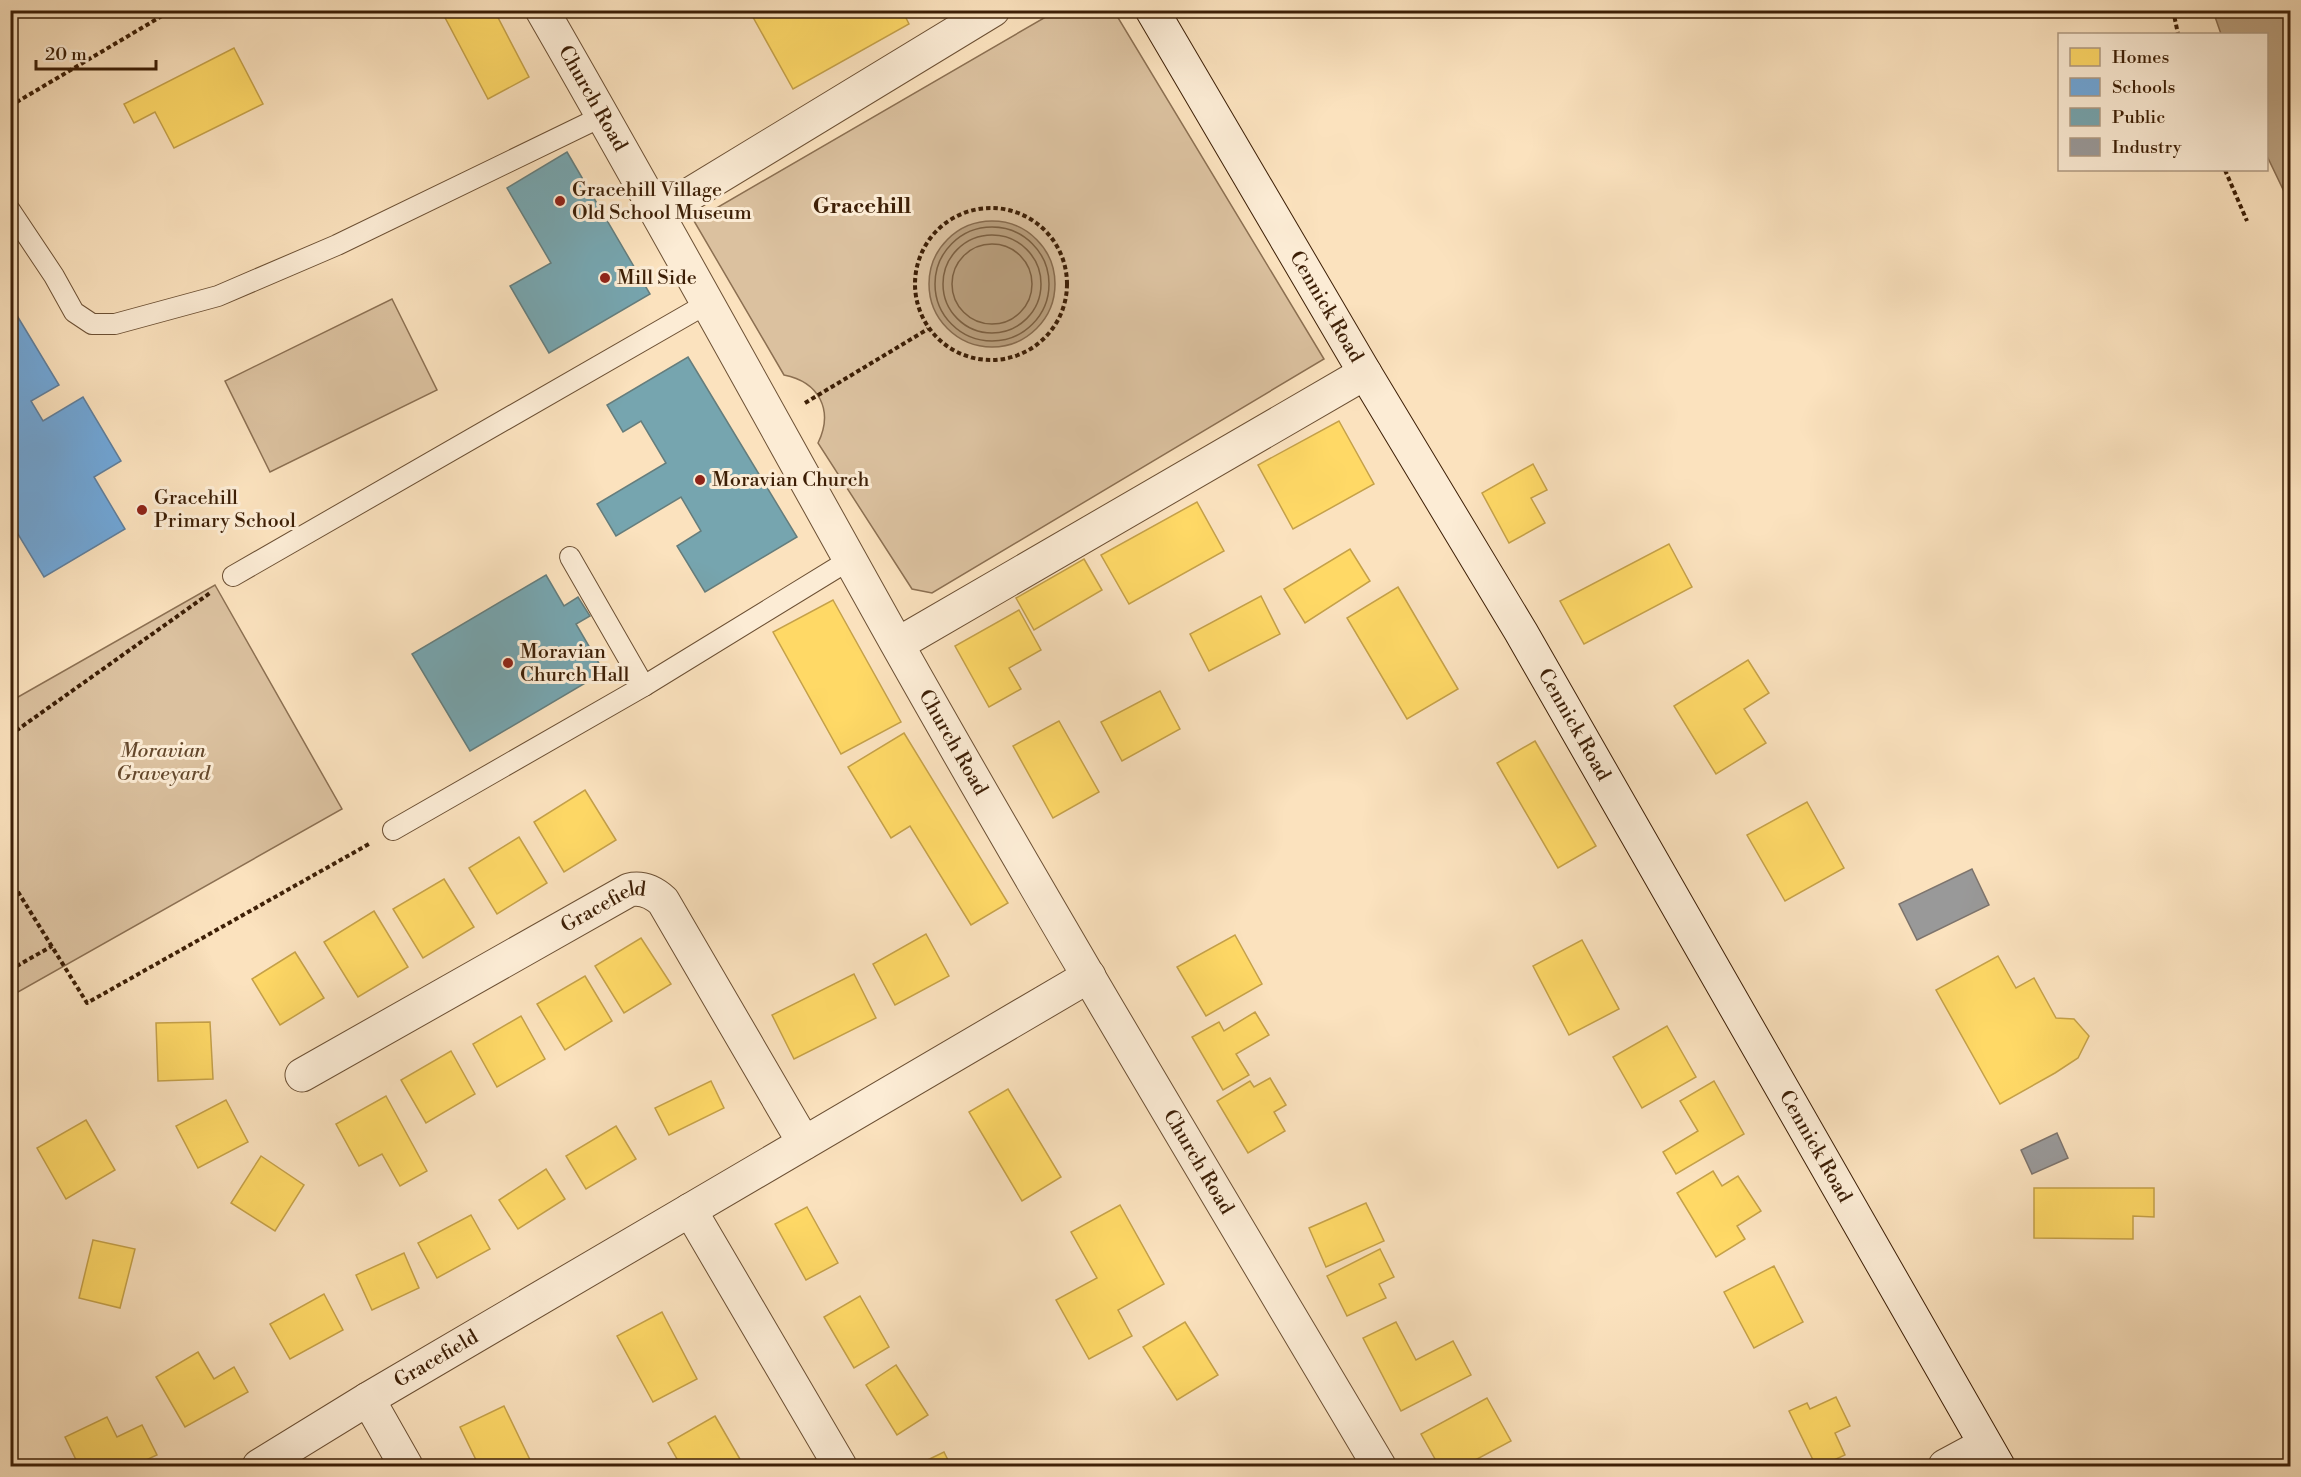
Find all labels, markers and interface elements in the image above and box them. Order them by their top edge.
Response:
scale bar [36,33,156,71]
legend [2058,33,2268,171]
street label: Church Road [553,41,633,157]
text: 20 m [45,43,87,66]
text: Homes [2112,46,2169,69]
text: Schools [2112,76,2176,99]
text: Public [2112,106,2165,129]
text: Industry [2112,136,2182,159]
place label: Gracehill Village Old School Museum [572,178,752,226]
district label: Gracehill [813,193,911,220]
marker: Gracehill Village Old School Museum [553,194,567,208]
street label: Cennick Road [1284,246,1369,368]
place label: Mill Side [617,266,697,291]
marker: Mill Side [598,271,612,285]
place label: Moravian Church [712,468,870,493]
marker: Moravian Church [693,473,707,487]
place label: Gracehill Primary School [154,486,296,534]
marker: Gracehill Primary School [135,503,149,517]
place label: Moravian Church Hall [520,640,629,688]
marker: Moravian Church Hall [501,656,515,670]
street label: Cennick Road [1532,664,1616,786]
street label: Church Road [913,685,993,801]
park label: Moravian Graveyard [116,739,211,787]
street label: Gracefield [556,876,648,938]
street label: Cennick Road [1773,1086,1858,1208]
street label: Church Road [1157,1105,1239,1220]
street label: Gracefield [390,1324,483,1393]

